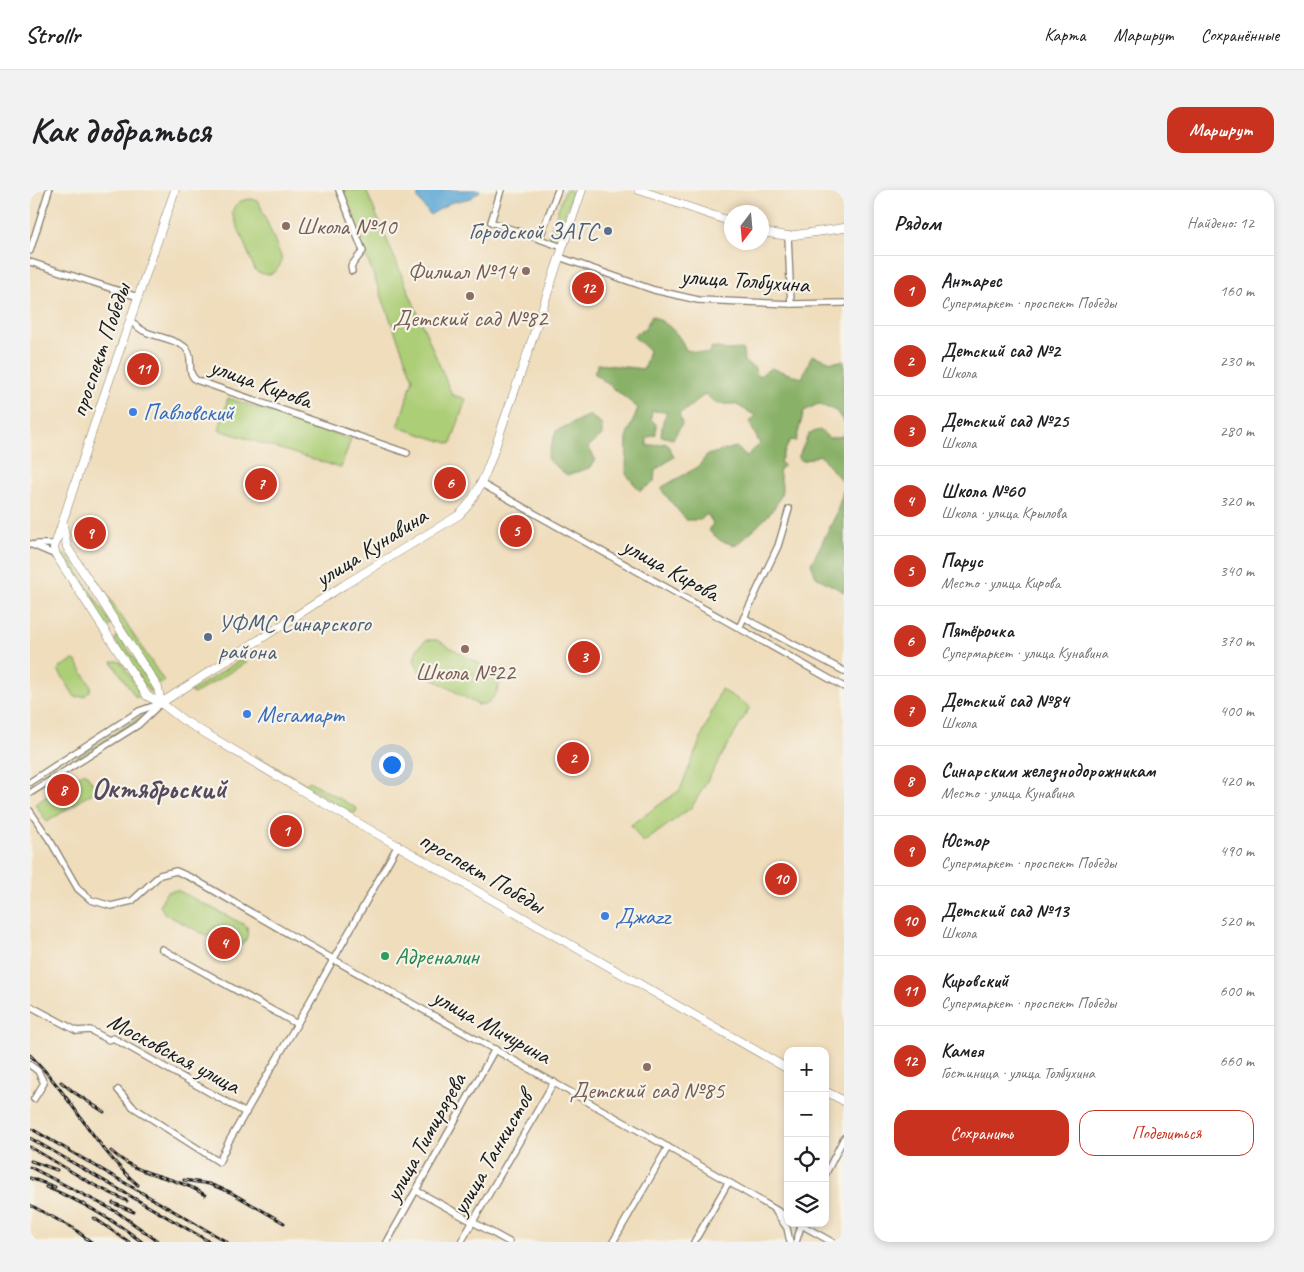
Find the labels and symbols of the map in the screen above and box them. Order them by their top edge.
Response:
north arrow [724,205,769,250]
place label: Школа №10 [296,211,398,241]
place label: Городской ЗАГС [469,216,600,246]
marker: Школа №10 [280,220,292,232]
marker: Городской ЗАГС [602,225,614,237]
place label: Филиал №14 [407,256,518,286]
street label: улица Толбухина [678,260,812,300]
marker: Филиал №14 [520,265,532,277]
pin: 12 [572,269,604,307]
street label: проспект Победы [63,277,138,421]
marker: Детский сад №82 [464,290,476,302]
place label: Детский сад №82 [393,303,550,333]
pin: 11 [127,350,159,388]
street label: улица Кирова [204,350,318,416]
place label: Павловский [143,397,236,427]
marker: Павловский [127,406,139,418]
pin: 6 [434,464,466,502]
pin: 7 [245,465,277,503]
street label: улица Кунавина [308,500,434,594]
pin: 5 [500,512,532,550]
pin: 9 [74,514,106,552]
street label: улица Кирова [616,529,726,609]
place label: УФМС Синарского района [218,608,372,666]
marker: УФМС Синарского района [202,631,214,643]
pin: 3 [568,638,600,676]
marker: Школа №22 [459,643,471,655]
place label: Школа №22 [415,657,517,687]
place label: Мегамарт [257,699,345,729]
marker: Мегамарт [241,708,253,720]
pin: 2 [557,739,589,777]
your location [379,752,405,778]
district label: Октябрьский [92,770,228,807]
pin: 8 [47,771,79,809]
pin: 1 [270,812,302,850]
street label: проспект Победы [414,824,552,921]
pin: 10 [765,860,797,898]
place label: Джаzz [615,901,673,931]
marker: Джаzz [599,910,611,922]
pin: 4 [208,924,240,962]
place label: Адреналин [395,941,480,971]
marker: Адреналин [379,950,391,962]
street label: улица Мичурина [426,980,558,1071]
street label: Московская улица [103,1006,247,1101]
marker: Детский сад №85 [641,1061,653,1073]
street label: улица Тимирязева [376,1066,473,1208]
place label: Детский сад №85 [570,1075,726,1105]
street label: улица Танкистов [443,1081,542,1222]

